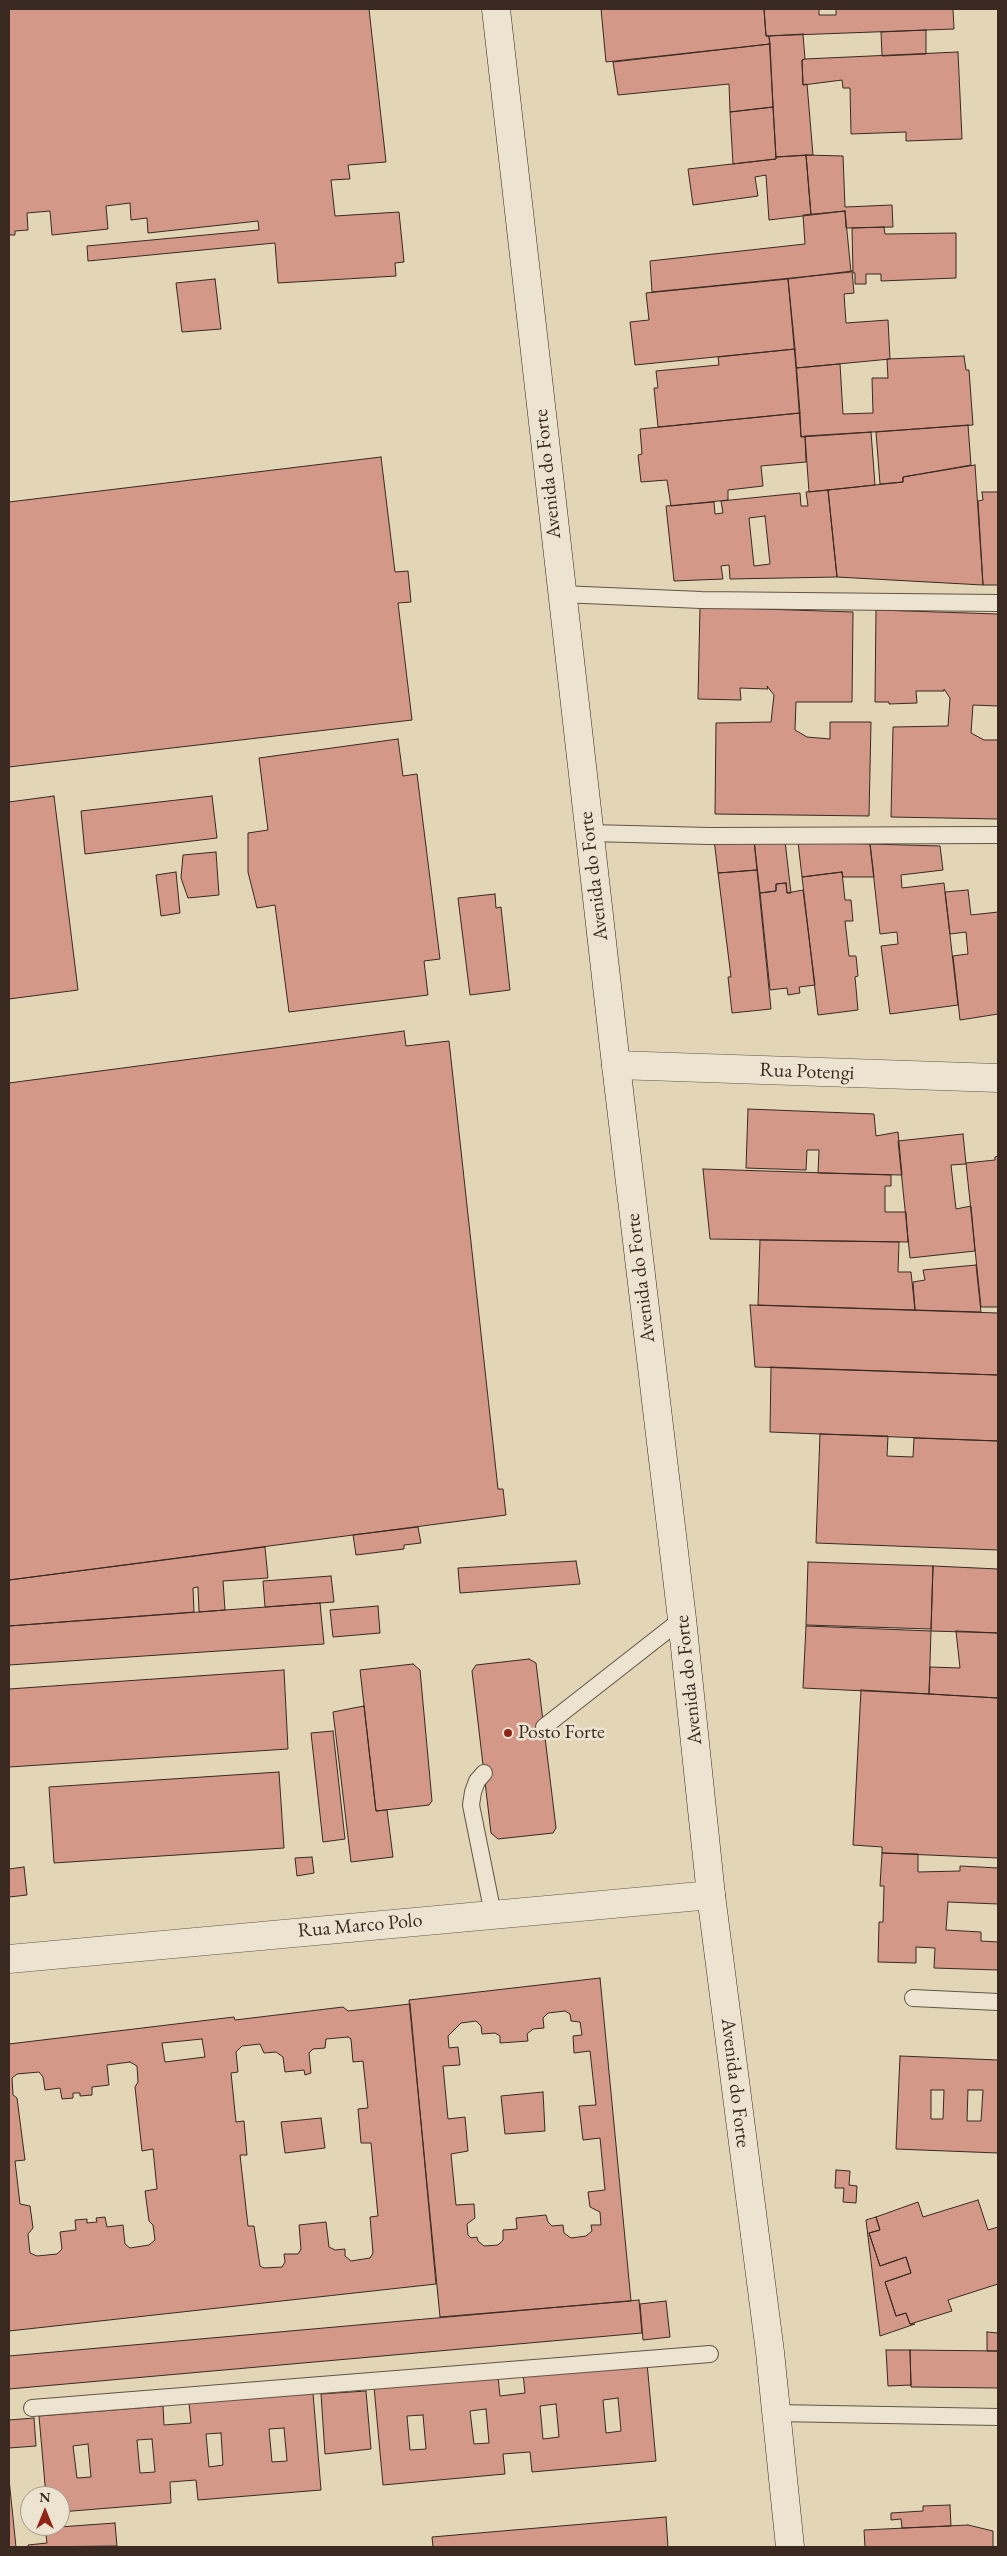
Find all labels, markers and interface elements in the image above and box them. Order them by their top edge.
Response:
street label: Avenida do Forte [529,408,567,540]
street label: Avenida do Forte [574,810,614,942]
street label: Rua Potengi [759,1058,855,1086]
street label: Avenida do Forte [621,1212,661,1344]
street label: Avenida do Forte [670,1614,708,1746]
place label: Posto Forte [518,1721,605,1745]
marker: Posto Forte [502,1727,514,1739]
street label: Rua Marco Polo [297,1909,423,1943]
street label: Avenida do Forte [715,2017,755,2149]
north arrow [20,2486,70,2536]
text: N [39,2488,51,2506]

